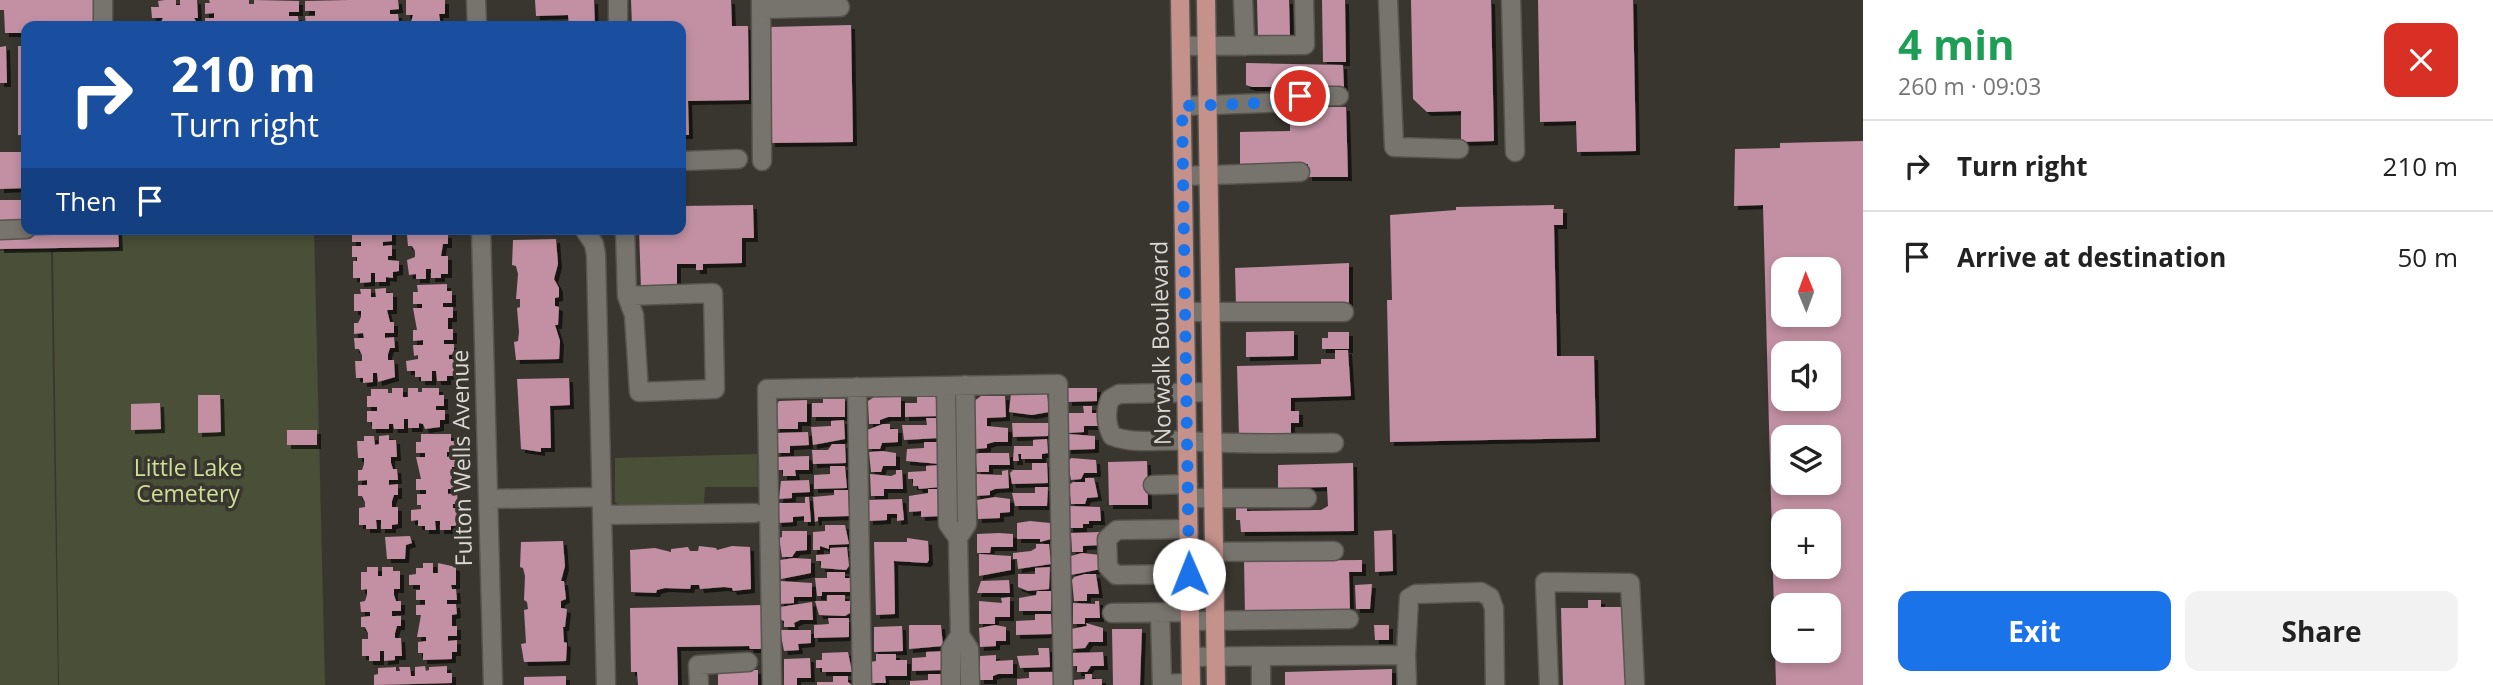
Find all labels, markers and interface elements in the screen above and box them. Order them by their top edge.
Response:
text: 4 min [1898,15,2015,72]
button: close [2384,23,2458,97]
text: 210 m [171,40,316,106]
icon: right [56,49,147,140]
pin [1270,66,1330,126]
text: 260 m · 09:03 [1898,70,2041,102]
icon: arrive [1281,77,1319,115]
text: Turn right [171,103,319,146]
icon: right [1898,147,1936,185]
text: Turn right [1957,148,2088,184]
text: 210 m [2383,148,2458,184]
icon: arrive [131,182,169,220]
text: Then [56,183,117,219]
icon: arrive [1898,238,1936,276]
text: Arrive at destination [1957,239,2226,275]
text: 50 m [2397,239,2458,275]
street label: Norwalk Boulevard [1142,241,1178,445]
north arrow [1771,257,1841,327]
map controls [1771,257,1841,663]
button: sound [1771,341,1841,411]
street label: Fulton Wells Avenue [443,349,479,567]
button: layers [1771,425,1841,495]
park label: Little Lake Cemetery [134,451,242,509]
button: + [1771,509,1841,579]
position arrow [1152,537,1226,611]
button: Exit [1898,591,2171,671]
button: Share [2185,591,2458,671]
button: − [1771,593,1841,663]

